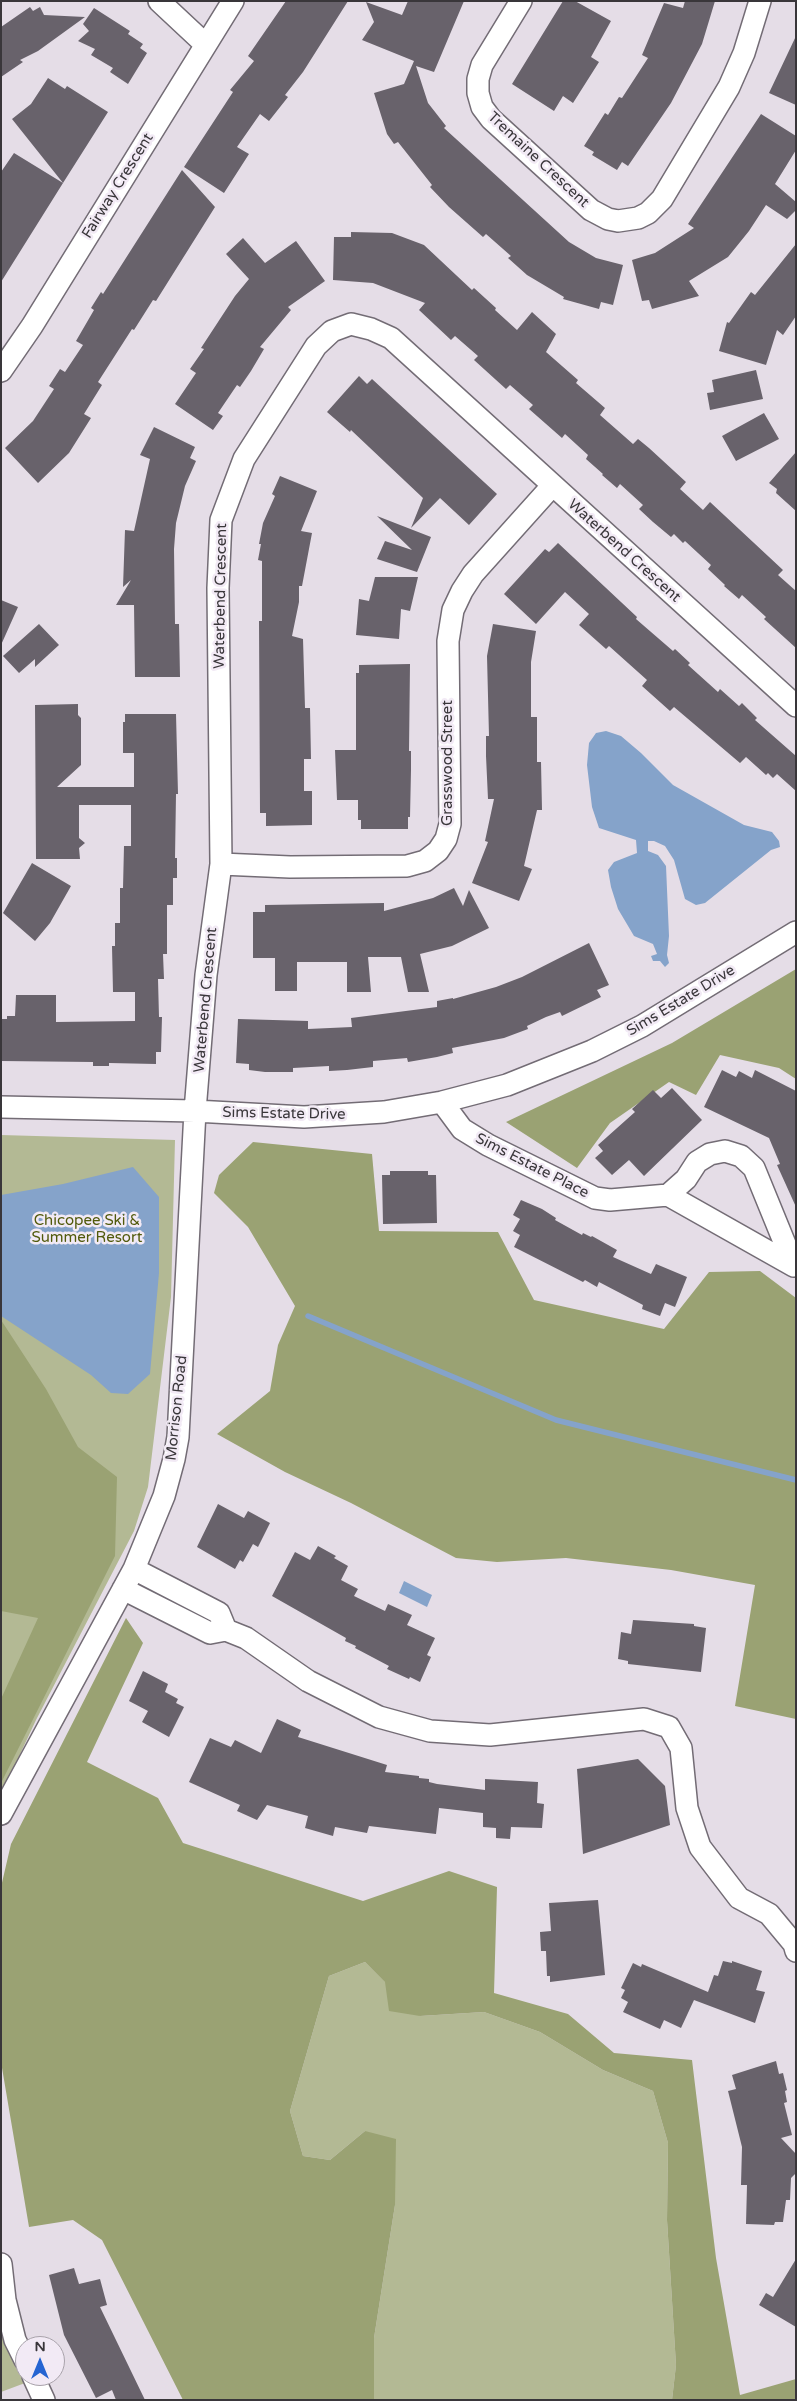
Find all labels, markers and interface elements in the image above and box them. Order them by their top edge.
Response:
street label: Tremaine Crescent [483,108,593,212]
street label: Fairway Crescent [78,130,158,242]
street label: Waterbend Crescent [564,496,684,606]
street label: Waterbend Crescent [211,523,231,669]
street label: Grasswood Street [439,700,457,826]
street label: Waterbend Crescent [191,927,221,1073]
street label: Sims Estate Drive [624,962,738,1040]
street label: Sims Estate Drive [222,1104,346,1124]
street label: Sims Estate Place [472,1130,592,1202]
park label: Chicopee Ski & Summer Resort [32,1212,142,1247]
street label: Morrison Road [163,1355,191,1461]
north arrow [15,2336,65,2386]
text: N [34,2338,46,2355]

